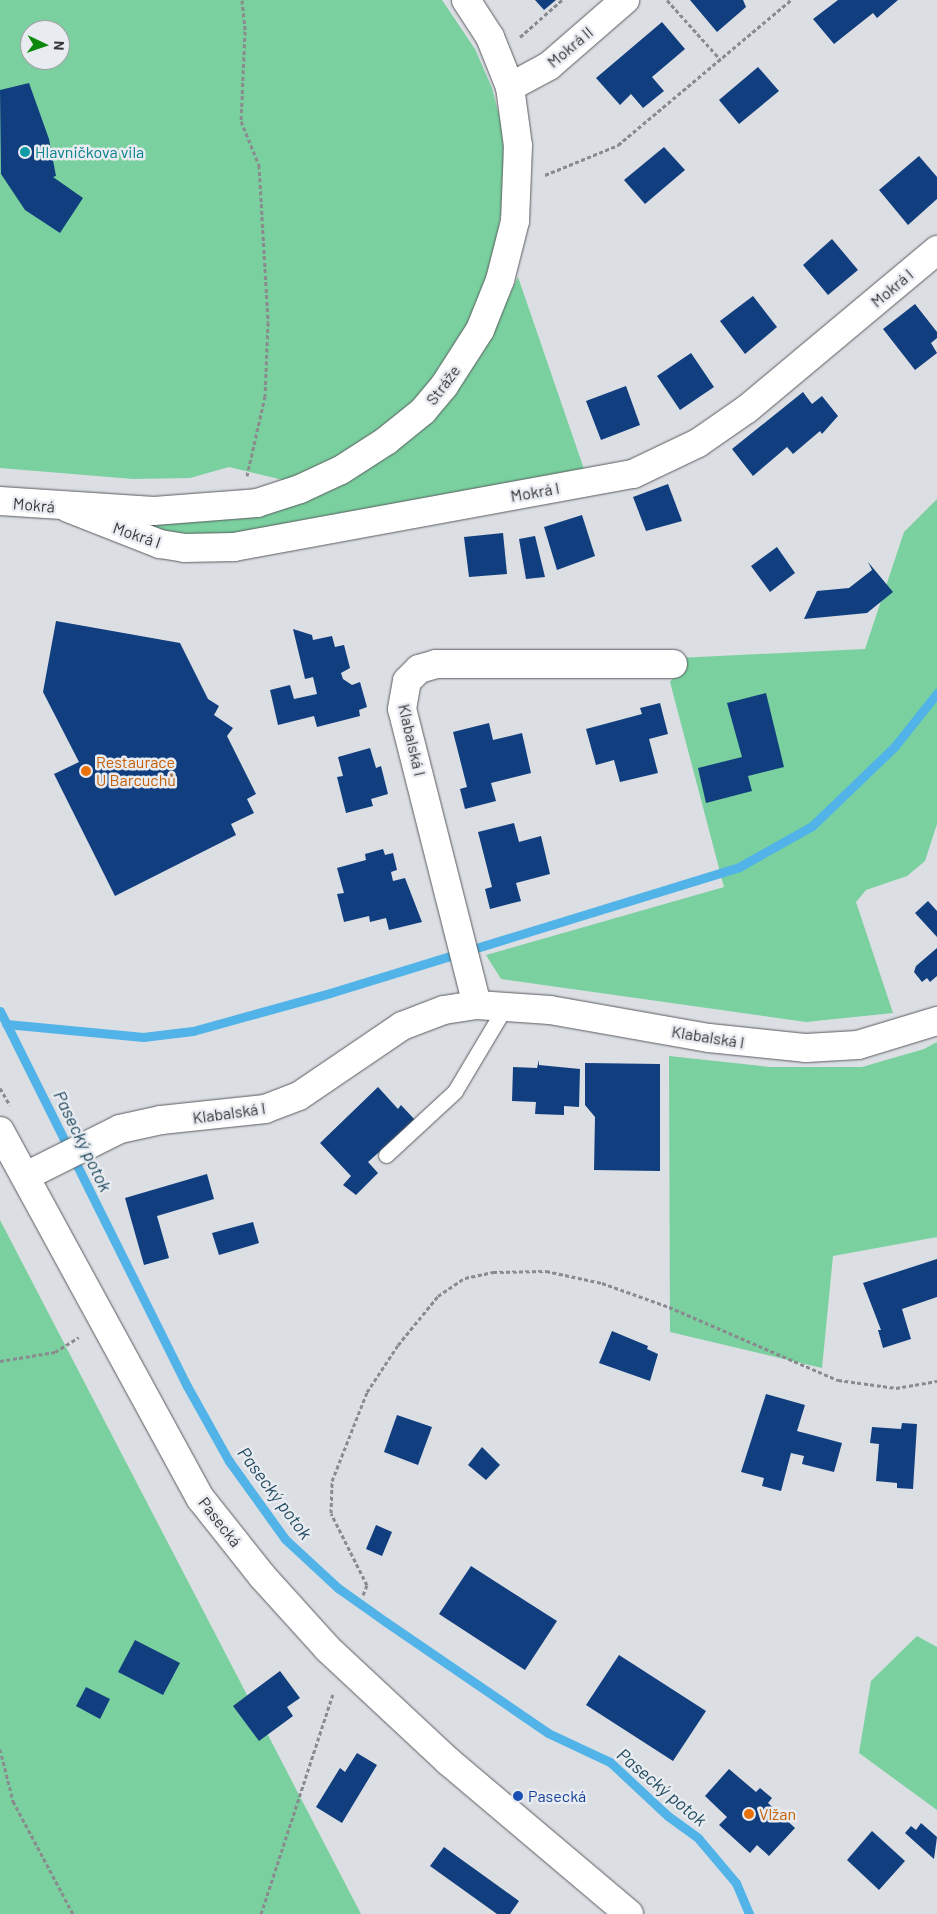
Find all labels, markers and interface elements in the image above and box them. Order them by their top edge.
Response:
north arrow [20,20,70,70]
street label: Mokrá II [543,22,597,72]
text: N [51,41,68,51]
place label: Hlavničkova vila [35,142,144,162]
marker: Hlavničkova vila [19,146,31,158]
street label: Mokrá I [867,265,917,311]
street label: Stráže [422,361,464,409]
street label: Mokrá I [509,478,561,506]
street label: Mokrá [12,494,56,516]
street label: Mokrá I [110,518,164,552]
street label: Klabalská I [394,702,430,778]
place label: Restaurace U Barcuchů [96,752,176,790]
marker: Restaurace U Barcuchů [80,765,92,777]
street label: Klabalská I [670,1022,746,1052]
water label: Pasecký potok [49,1087,117,1195]
street label: Klabalská I [191,1098,267,1128]
water label: Pasecký potok [233,1443,317,1543]
street label: Pasecká [195,1493,245,1551]
water label: Pasecký potok [613,1743,711,1831]
place label: Pasecká [528,1786,586,1806]
marker: Pasecká [512,1790,524,1802]
place label: Vlžan [759,1804,796,1824]
marker: Vlžan [743,1808,755,1820]

